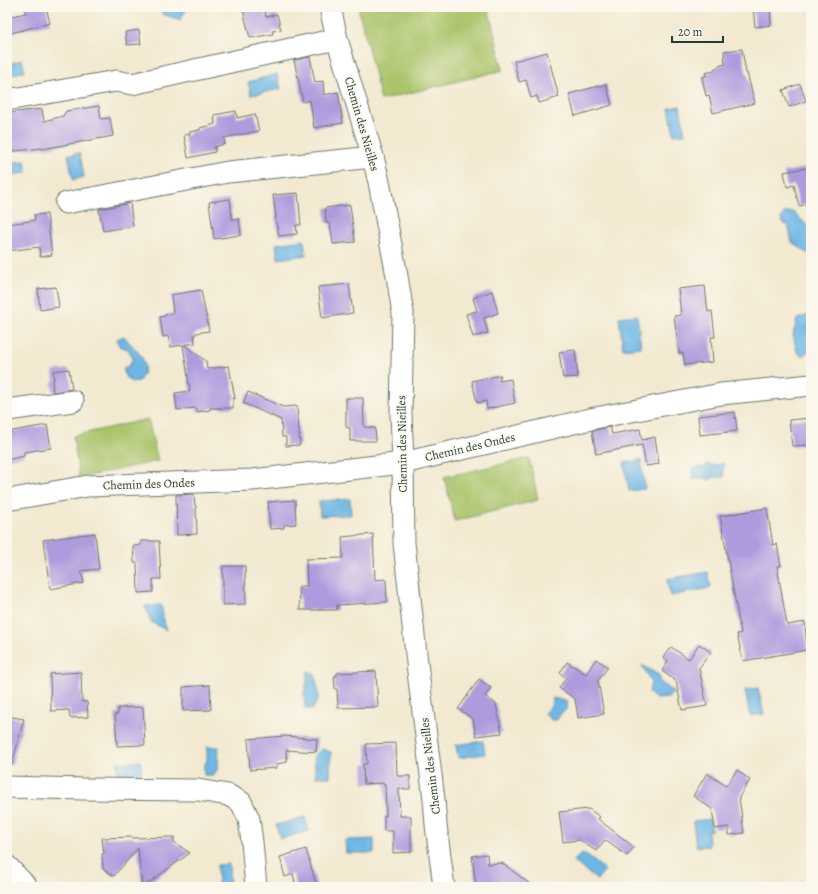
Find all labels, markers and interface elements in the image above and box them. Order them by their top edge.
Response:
scale bar [672,18,723,44]
text: 20 m [678,24,702,40]
street label: Chemin des Nieilles [341,75,383,173]
street label: Chemin des Nieilles [393,395,411,493]
street label: Chemin des Ondes [423,429,517,465]
street label: Chemin des Ondes [103,474,196,494]
street label: Chemin des Nieilles [416,717,444,815]

